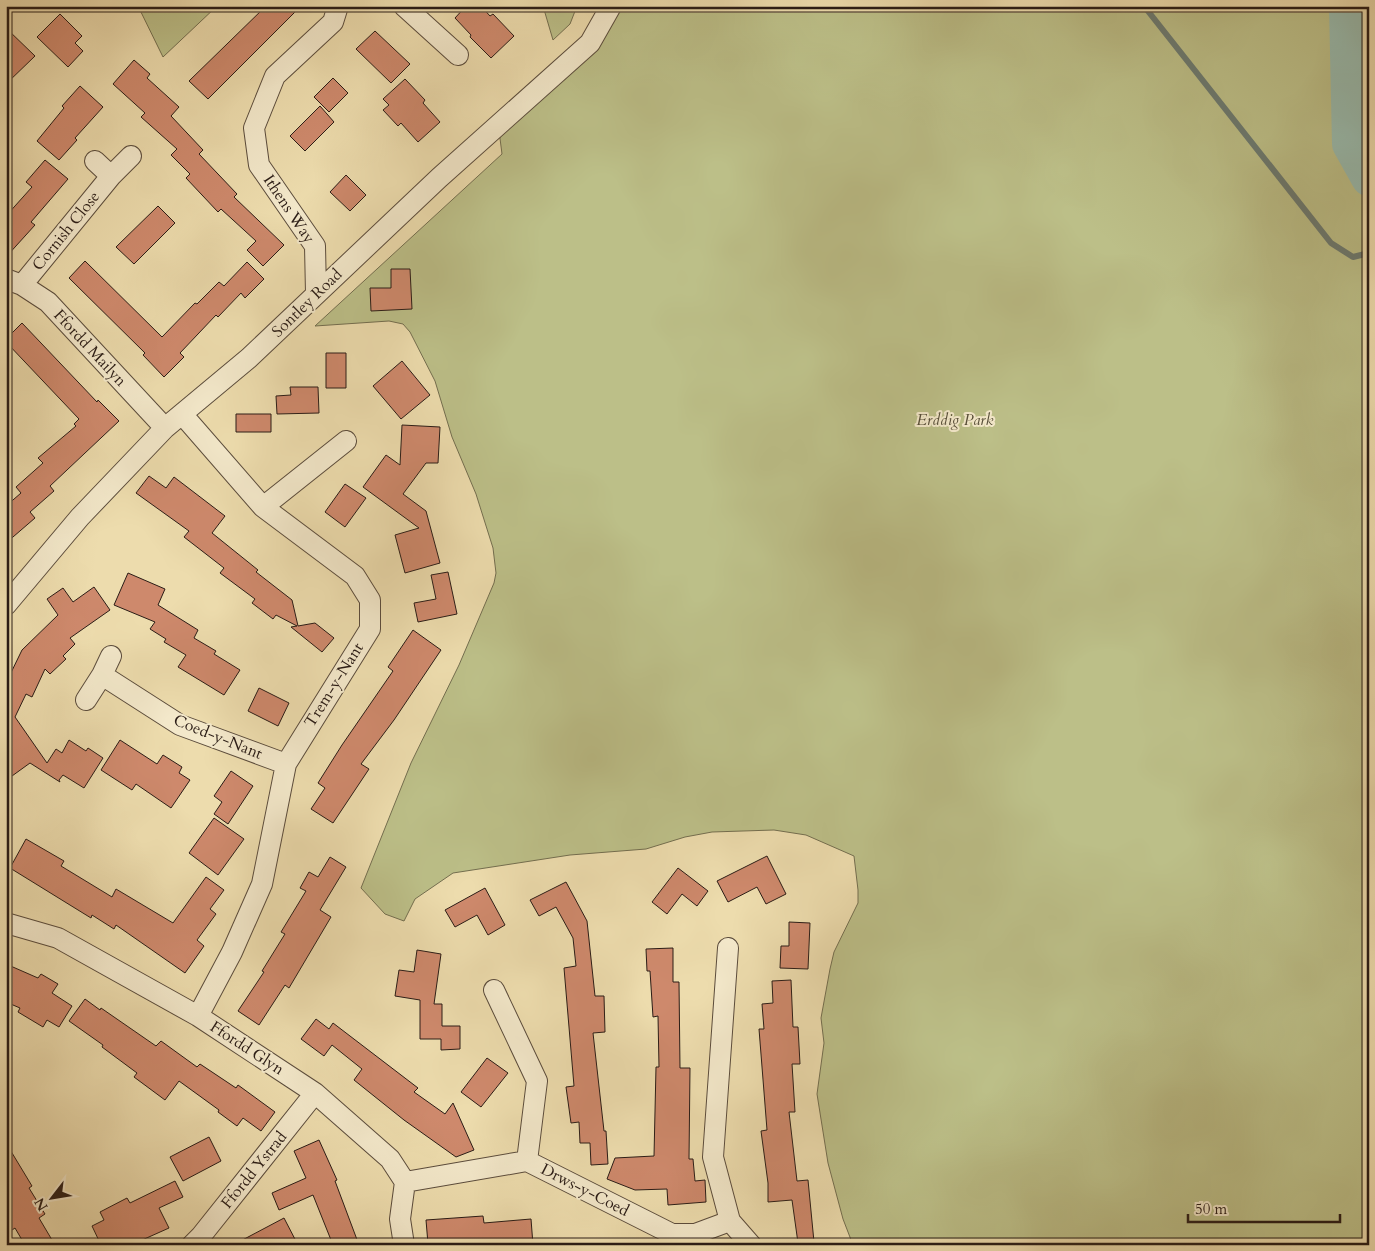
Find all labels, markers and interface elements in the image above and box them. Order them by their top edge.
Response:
street label: Ithens Way [258,170,320,248]
street label: Cornish Close [27,187,105,275]
street label: Sontley Road [267,263,347,342]
street label: Ffordd Mailyn [49,305,131,391]
park label: Erddig Park [916,409,994,431]
street label: Trem-y-Nant [299,639,369,731]
street label: Coed-y-Nant [170,709,266,765]
street label: Ffordd Glyn [206,1016,288,1080]
street label: Ffordd Ystrad [216,1126,292,1213]
street label: Drws-y-Coed [537,1158,633,1222]
north arrow [28,1174,78,1224]
scale bar [1188,1191,1340,1223]
text: N [30,1194,53,1215]
text: 50 m [1195,1199,1227,1219]

